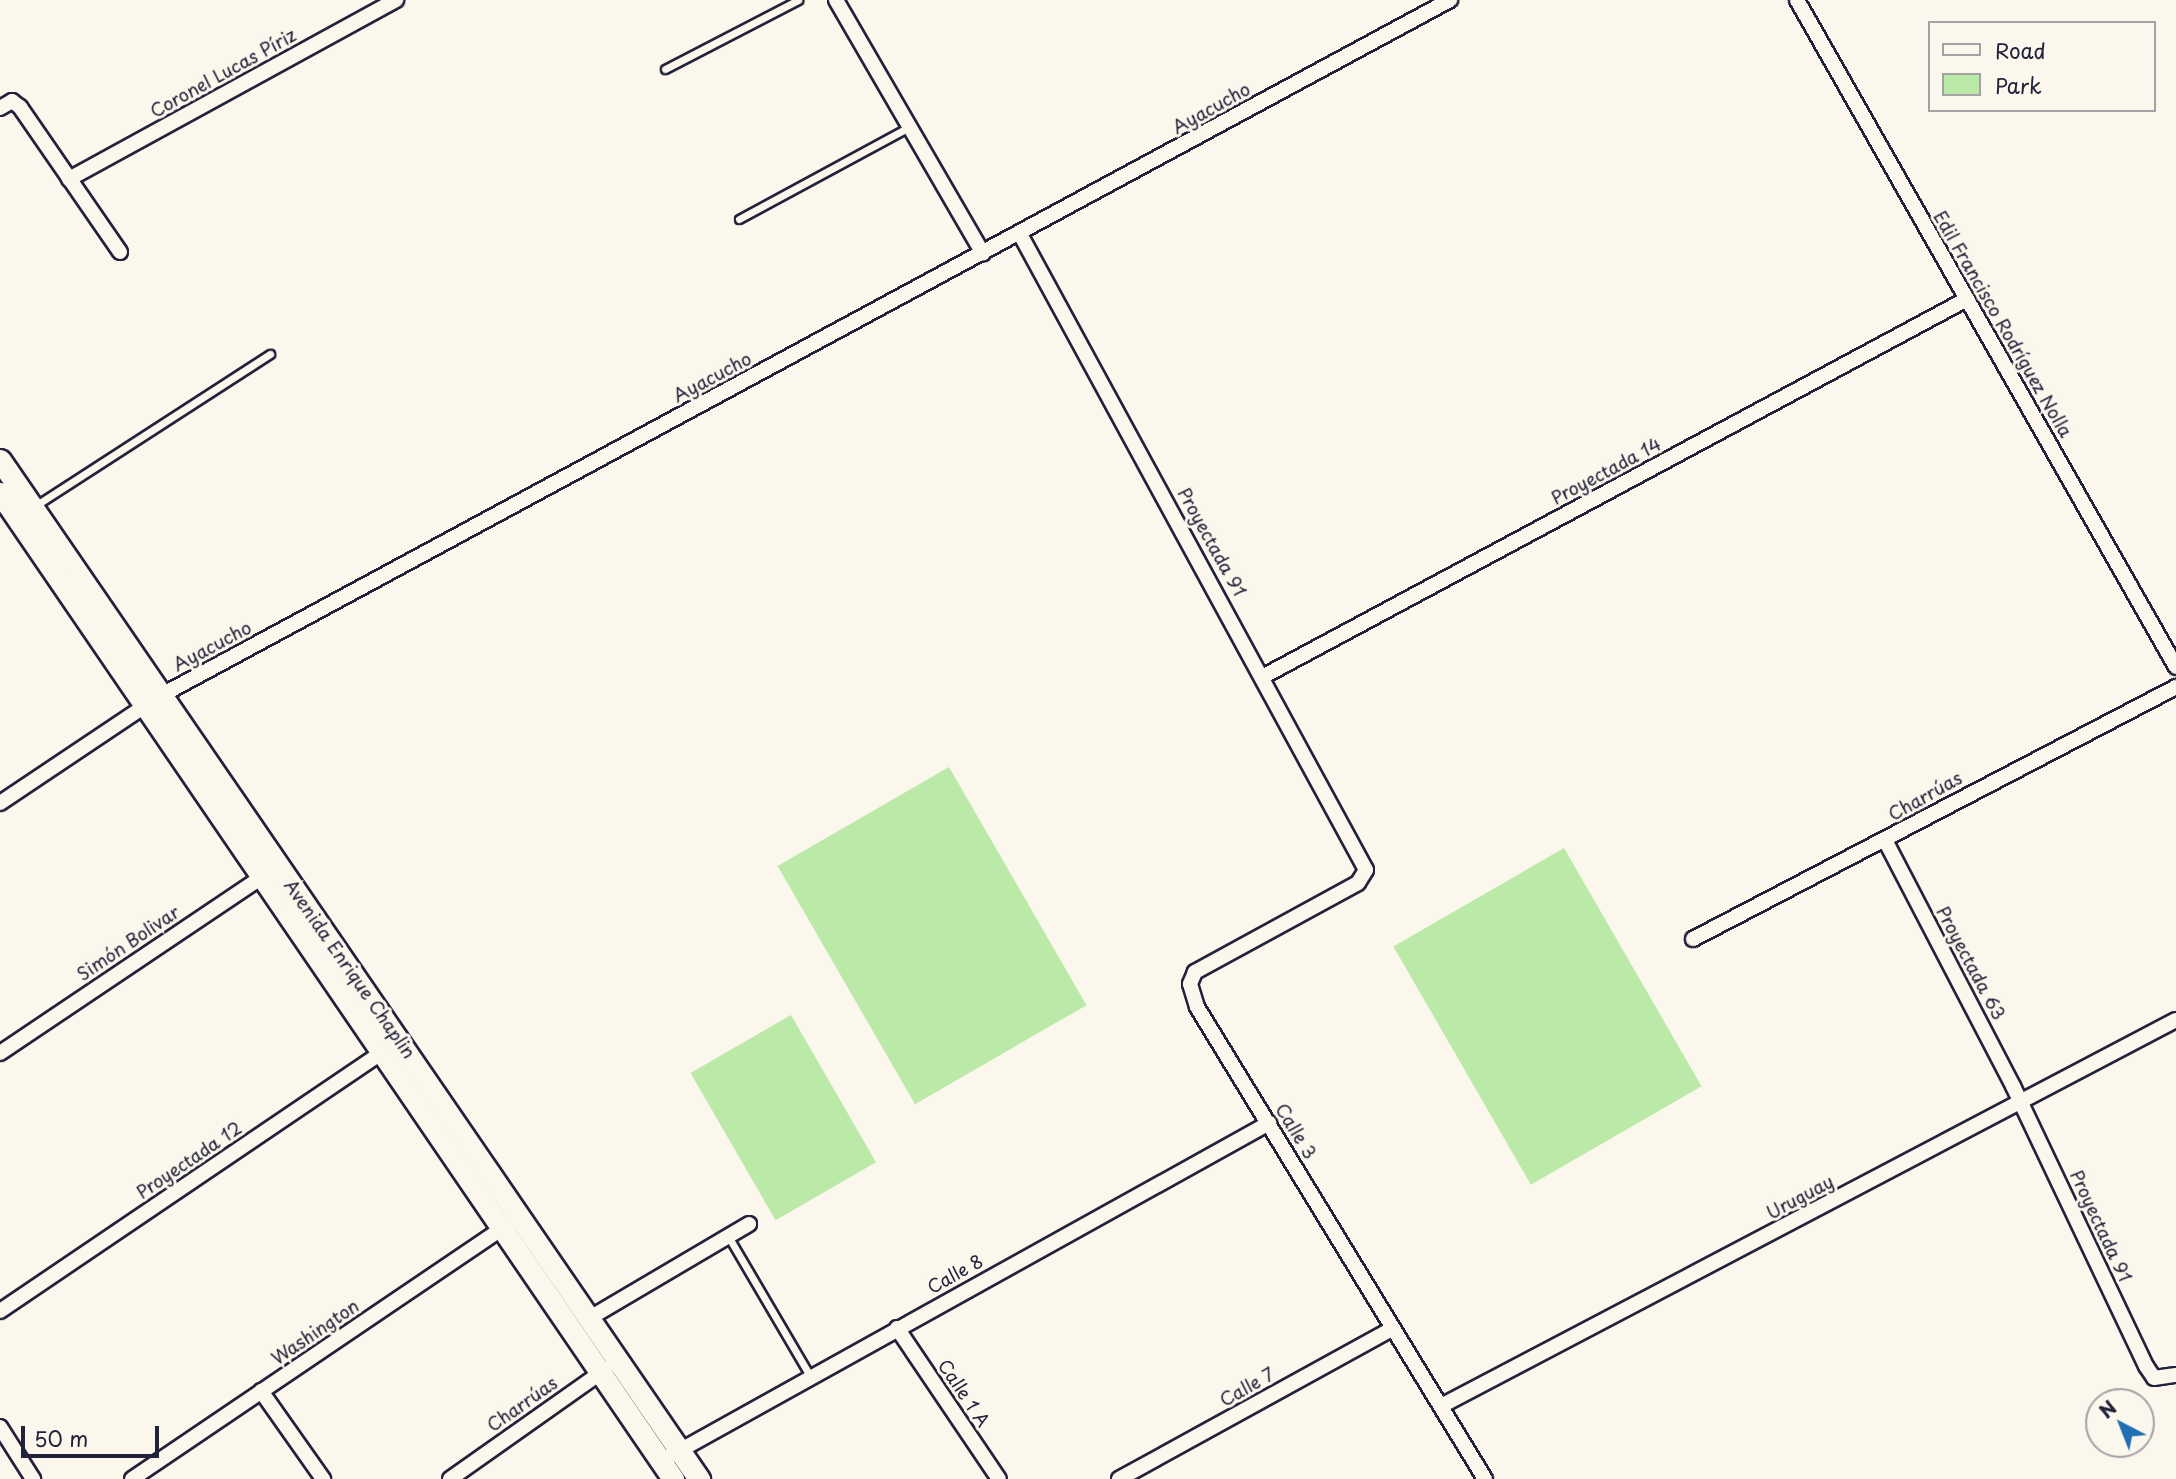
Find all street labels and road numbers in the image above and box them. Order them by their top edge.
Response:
street label: Coronel Lucas Píriz [146,24,300,122]
street label: Ayacucho [1168,78,1254,138]
street label: Edil Francisco Rodríguez Nolla [1929,206,2077,442]
street label: Ayacucho [669,347,755,407]
street label: Proyectada 14 [1547,433,1665,509]
street label: Proyectada 91 [1173,484,1251,600]
street label: Ayacucho [169,616,255,676]
street label: Charrúas [1884,767,1966,825]
street label: Avenida Enrique Chaplin [280,876,420,1062]
street label: Simón Bolivar [73,901,183,985]
street label: Proyectada 63 [1932,902,2010,1024]
street label: Calle 3 [1271,1099,1321,1163]
street label: Proyectada 12 [132,1117,246,1203]
street label: Proyectada 91 [2066,1167,2136,1285]
street label: Uruguay [1763,1170,1837,1224]
street label: Calle 8 [923,1250,987,1298]
street label: Washington [267,1295,363,1369]
street label: Calle 1 A [933,1355,995,1431]
street label: Calle 7 [1216,1363,1278,1411]
street label: Charrúas [483,1372,561,1436]

